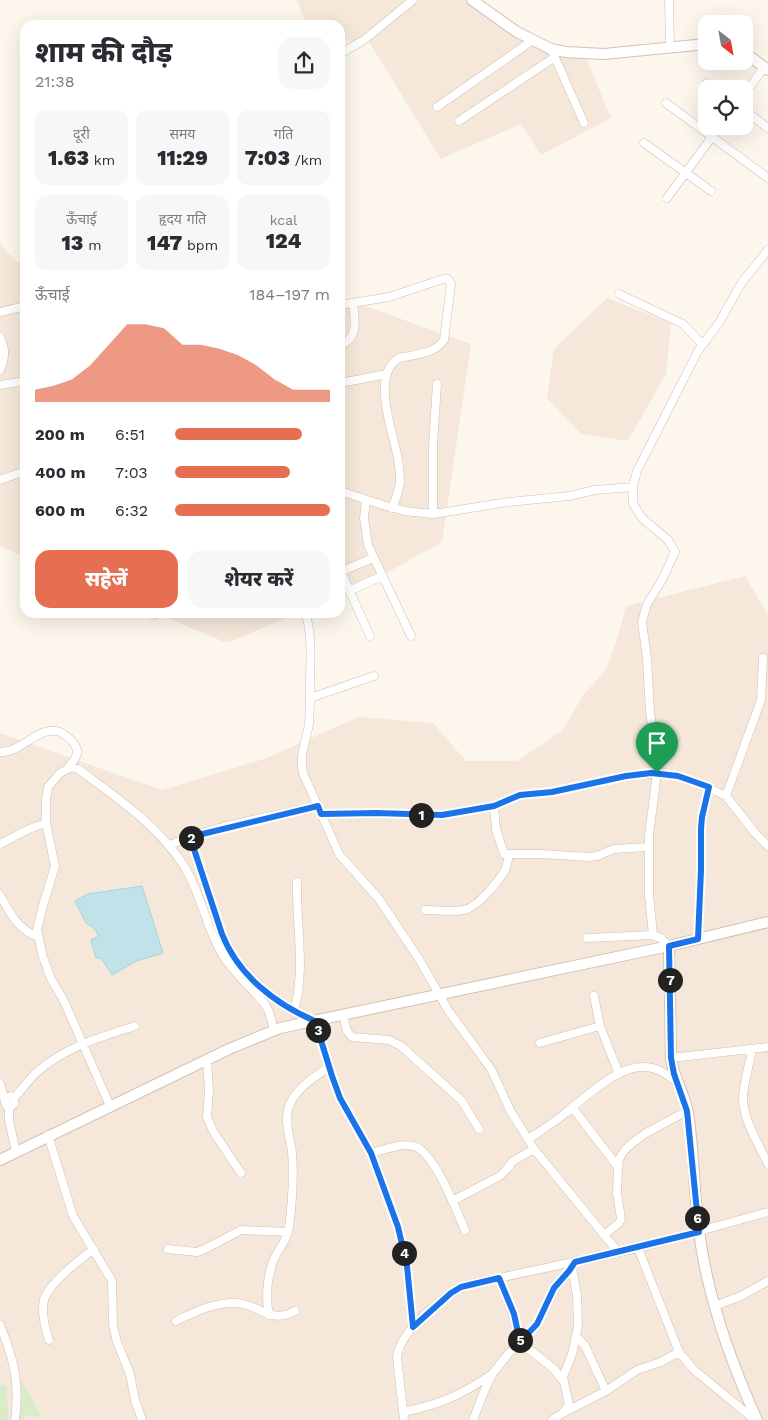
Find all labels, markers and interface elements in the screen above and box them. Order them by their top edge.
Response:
north arrow [698,15,752,70]
map controls [698,15,753,135]
text: शाम की दौड़ [35,36,172,69]
button: share [278,37,330,89]
text: 21:38 [35,72,75,91]
button: locate [698,80,753,135]
text: दूरी [73,126,90,142]
text: समय [170,126,195,142]
text: गति [274,126,293,142]
text: 1.63 [48,145,89,170]
text: 11:29 [157,145,208,170]
text: 7:03 [245,145,290,170]
text: km [89,152,115,168]
text: /km [290,152,322,168]
text: ऊँचाई [66,211,97,227]
text: हृदय गति [159,211,206,227]
text: kcal [270,212,297,228]
text: 124 [266,228,301,253]
text: 13 [61,230,83,255]
text: 147 [147,230,182,255]
text: m [83,237,102,253]
text: bpm [182,237,218,253]
text: ऊँचाई [35,285,70,304]
text: 184–197 m [249,285,330,304]
text: 200 m [35,425,85,444]
text: 6:51 [115,425,145,444]
text: 400 m [35,463,86,482]
text: 7:03 [115,463,148,482]
text: 600 m [35,501,85,520]
text: 6:32 [115,501,148,520]
button: सहेजें [35,550,178,608]
button: शेयर करें [188,550,330,608]
pin [636,722,678,773]
icon: arrive [643,729,671,757]
pin: 1 [408,802,434,828]
text: 1 [418,807,425,823]
pin: 2 [178,826,204,850]
text: 2 [187,830,196,846]
pin: 7 [658,968,682,992]
text: 7 [666,972,675,988]
pin: 3 [306,1018,330,1042]
text: 3 [314,1022,323,1038]
pin: 6 [684,1206,710,1230]
text: 6 [693,1210,702,1226]
pin: 4 [392,1240,416,1266]
text: 4 [400,1245,409,1261]
pin: 5 [508,1328,532,1352]
text: 5 [516,1332,525,1348]

